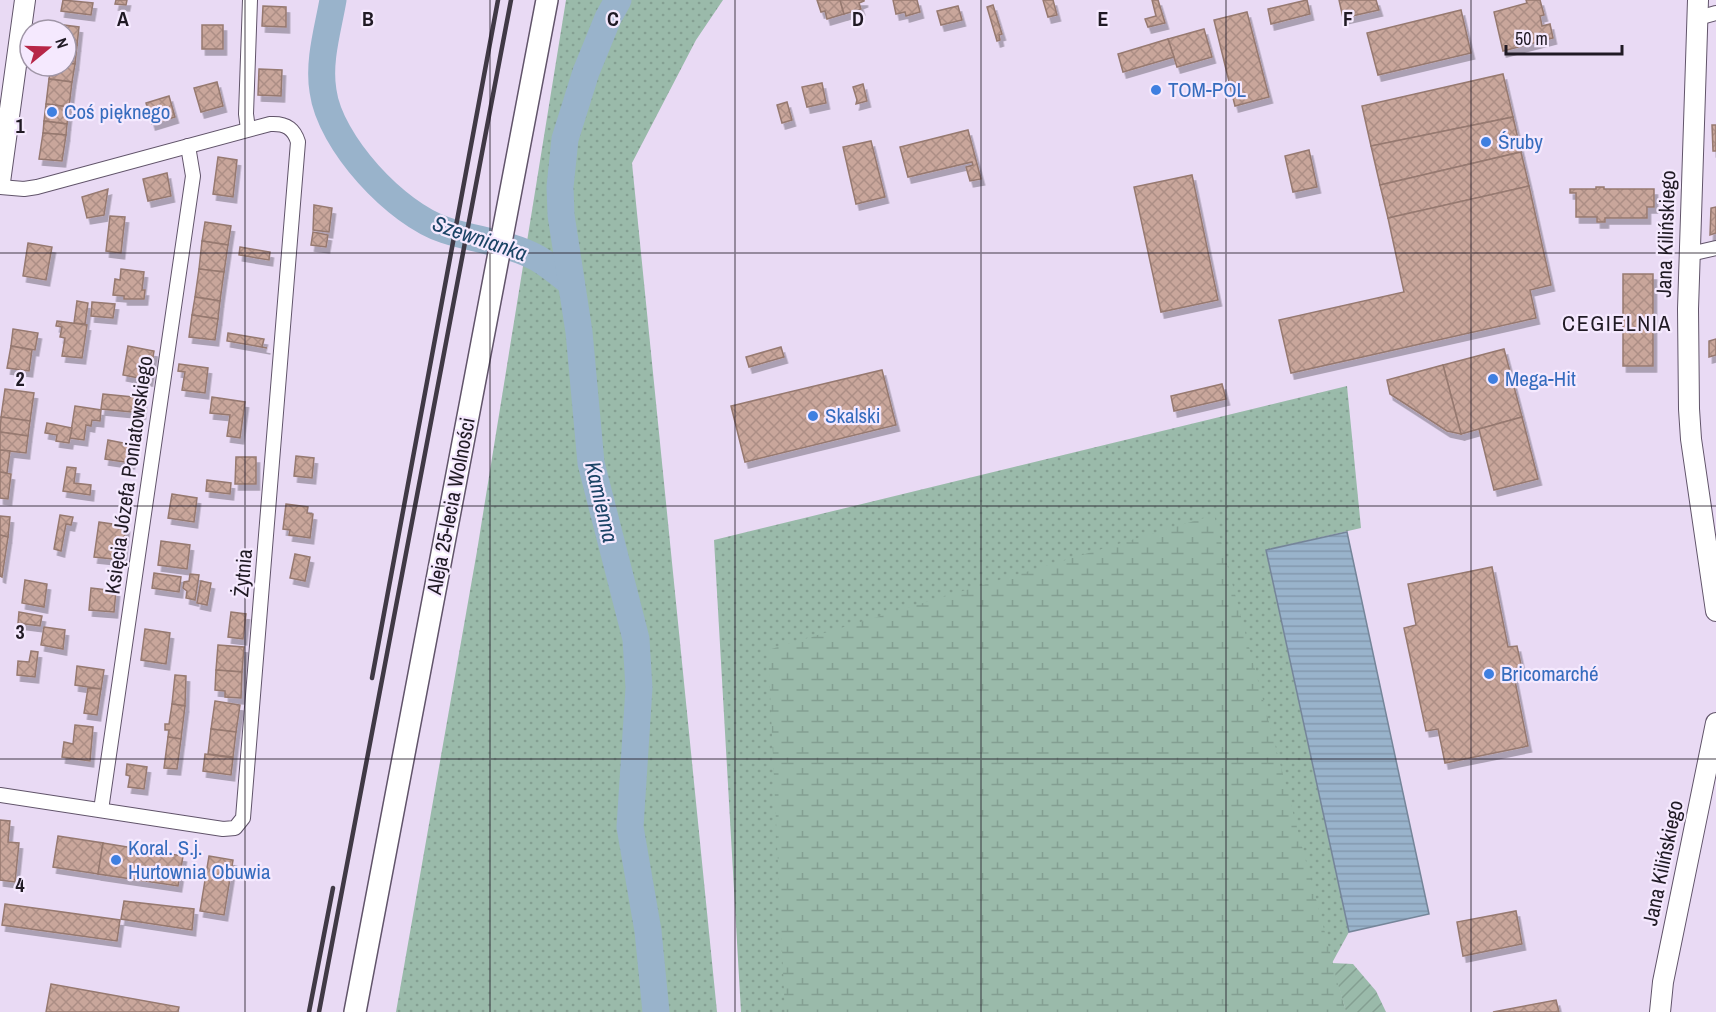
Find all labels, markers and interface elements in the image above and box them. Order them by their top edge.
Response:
text: A [117,5,129,32]
text: B [362,5,374,32]
text: C [607,5,619,32]
text: D [852,5,864,32]
text: E [1098,5,1109,32]
text: F [1343,5,1353,32]
north arrow [18,18,78,78]
scale bar [1506,18,1622,56]
text: 50 m [1515,26,1548,51]
text: N [50,35,74,51]
place label: TOM-POL [1168,75,1247,104]
marker: TOM-POL [1149,83,1163,97]
place label: Coś pięknego [64,97,170,126]
marker: Coś pięknego [45,105,59,119]
text: 1 [15,112,25,139]
place label: Śruby [1498,127,1543,156]
marker: Śruby [1479,135,1493,149]
street label: Jana Kilińskiego [1649,170,1682,298]
water label: Szewnianka [429,208,531,268]
district label: CEGIELNIA [1562,308,1672,338]
street label: Księcia Józefa Poniatowskiego [97,354,160,596]
place label: Mega-Hit [1505,364,1576,393]
text: 2 [15,365,25,392]
marker: Mega-Hit [1486,372,1500,386]
place label: Skalski [825,401,881,430]
marker: Skalski [806,409,820,423]
street label: Aleja 25-lecia Wolności [419,415,482,598]
water label: Kamienna [578,459,626,545]
street label: Żytnia [226,547,259,598]
text: 3 [15,618,25,645]
place label: Bricomarché [1501,659,1599,688]
marker: Bricomarché [1482,667,1496,681]
street label: Jana Kilińskiego [1635,798,1690,928]
place label: Koral. S.j. Hurtownia Obuwia [128,833,271,886]
marker: Koral. S.j. Hurtownia Obuwia [109,853,123,867]
text: 4 [15,871,25,898]

